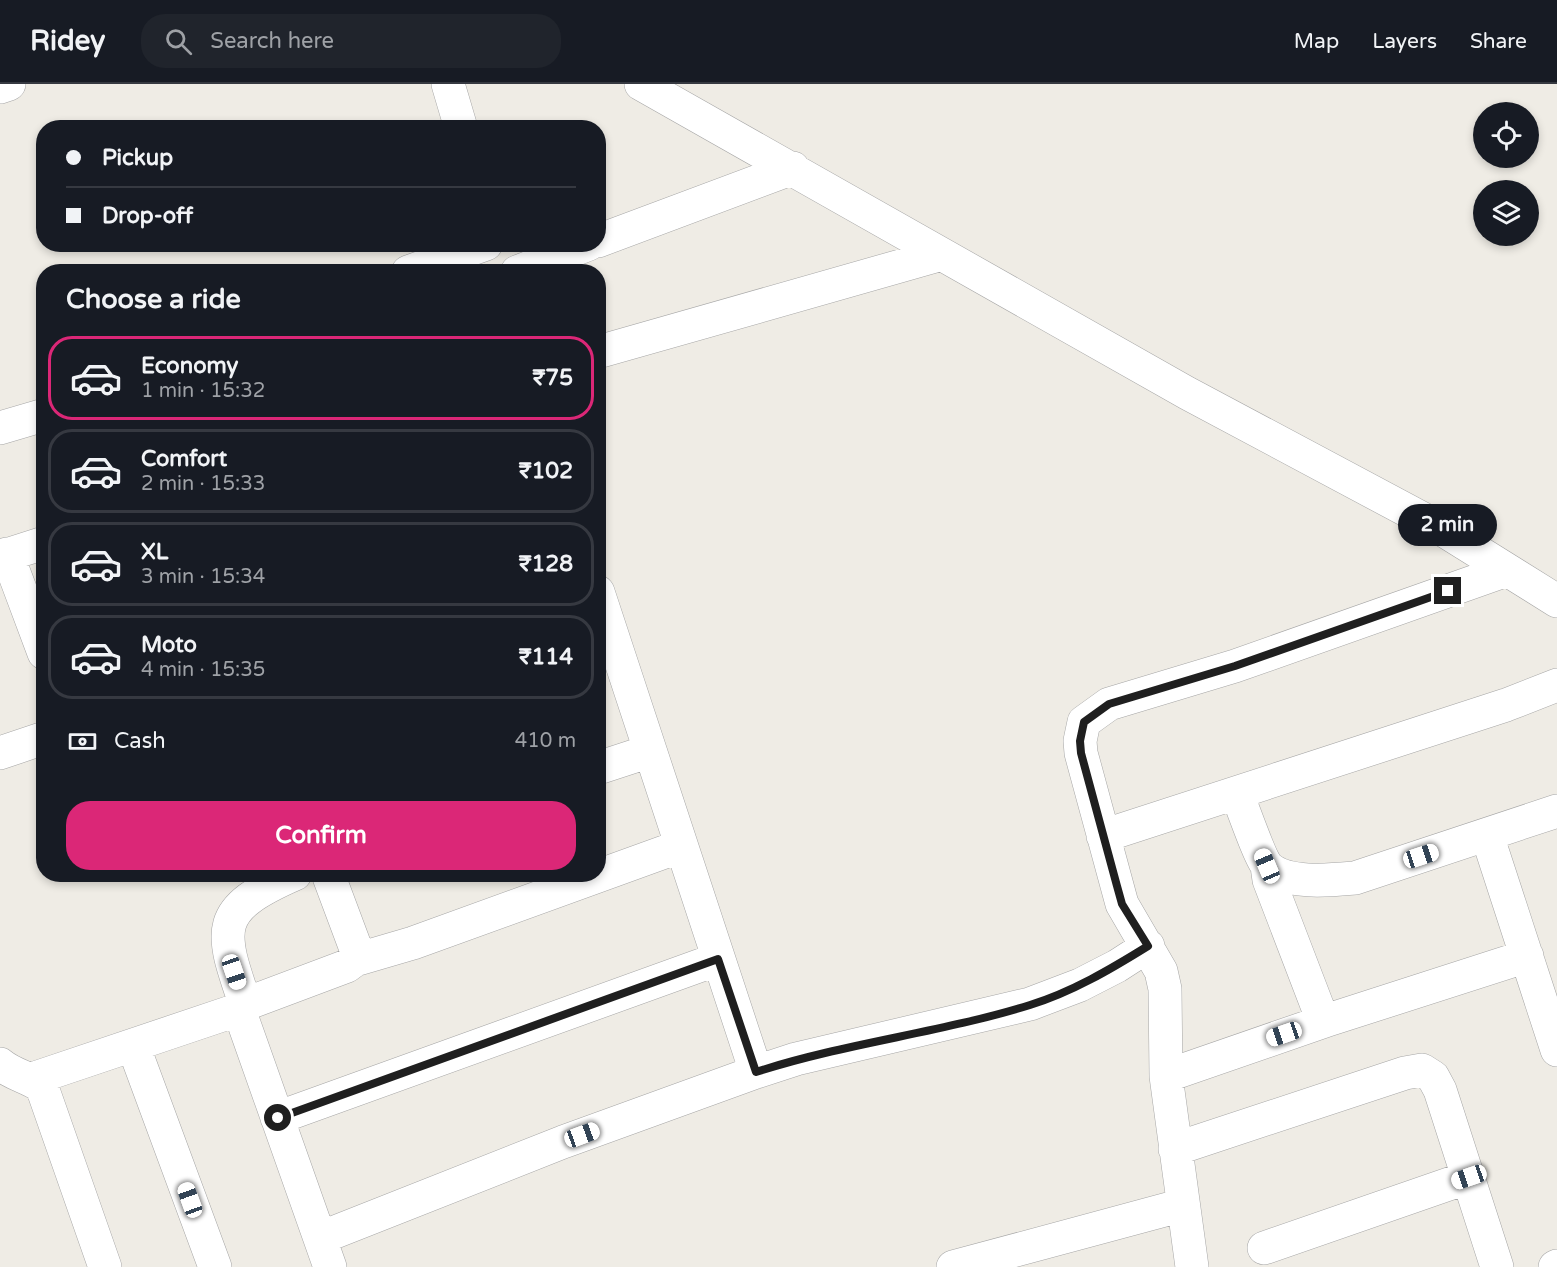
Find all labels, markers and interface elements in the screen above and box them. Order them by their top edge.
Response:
search box [141,14,561,68]
text: Ridey [30,24,105,58]
icon: search [162,25,195,58]
text: Search here [210,28,334,54]
text: Map [1294,29,1339,54]
text: Layers [1372,29,1437,54]
text: Share [1470,29,1527,54]
map controls [1473,102,1539,246]
button: locate [1473,102,1539,168]
text: Pickup [102,145,173,171]
button: layers [1473,180,1539,246]
text: Drop-off [102,203,193,229]
text: Choose a ride [66,283,241,316]
icon: car [69,351,123,405]
text: Economy [141,353,238,379]
text: ₹75 [532,365,573,391]
text: 1 min · 15:32 [141,379,265,403]
icon: car [69,444,123,498]
text: Comfort [141,446,227,472]
text: ₹102 [519,458,573,484]
text: 2 min · 15:33 [141,472,265,496]
callout: 2 min [1398,504,1498,546]
text: 2 min [1421,513,1474,537]
icon: car [69,537,123,591]
text: XL [141,539,168,565]
text: ₹128 [519,551,573,577]
text: 3 min · 15:34 [141,565,265,589]
route end [1434,577,1461,604]
icon: car [69,630,123,684]
text: Moto [141,632,197,658]
text: ₹114 [519,644,573,670]
text: 4 min · 15:35 [141,658,265,682]
icon: cash [66,725,99,758]
text: Cash [114,728,166,754]
text: 410 m [515,729,576,753]
button: Confirm [66,801,576,870]
car [1401,842,1441,870]
car [1252,846,1282,886]
car [220,952,248,992]
car [1264,1020,1304,1048]
route start [264,1104,291,1131]
car [562,1120,602,1150]
car [1449,1163,1489,1191]
car [175,1180,205,1220]

